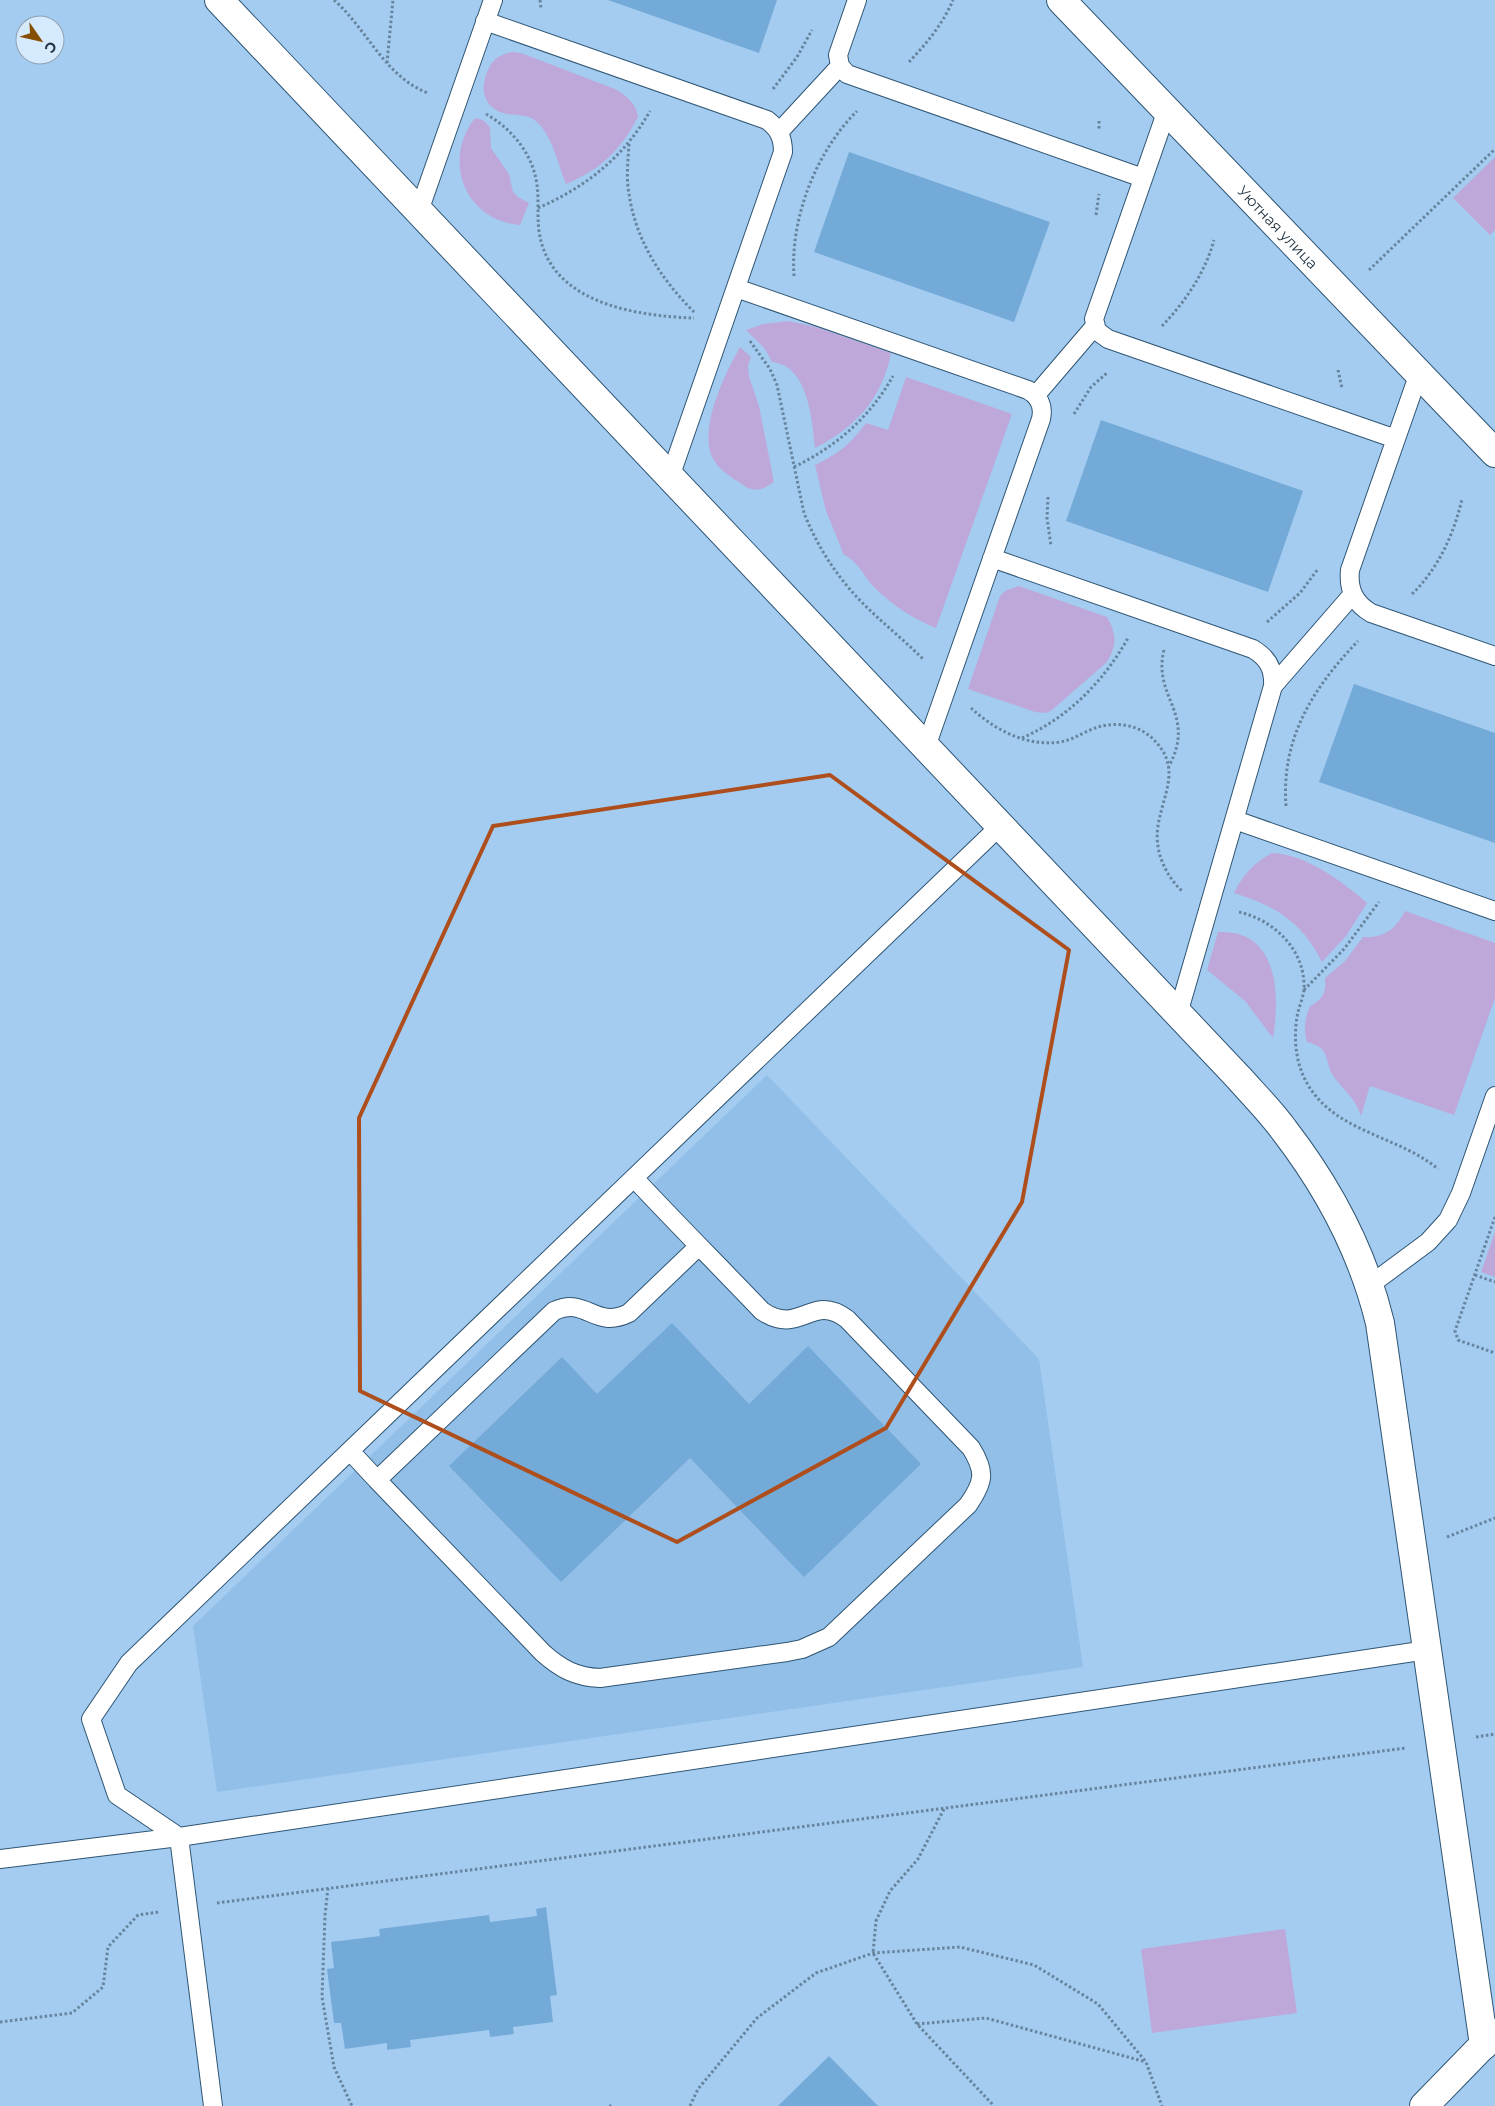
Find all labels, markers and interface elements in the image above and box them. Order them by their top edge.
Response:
north arrow [15,15,65,65]
text: С [40,38,61,57]
street label: Уютная улица [1234,181,1323,272]

